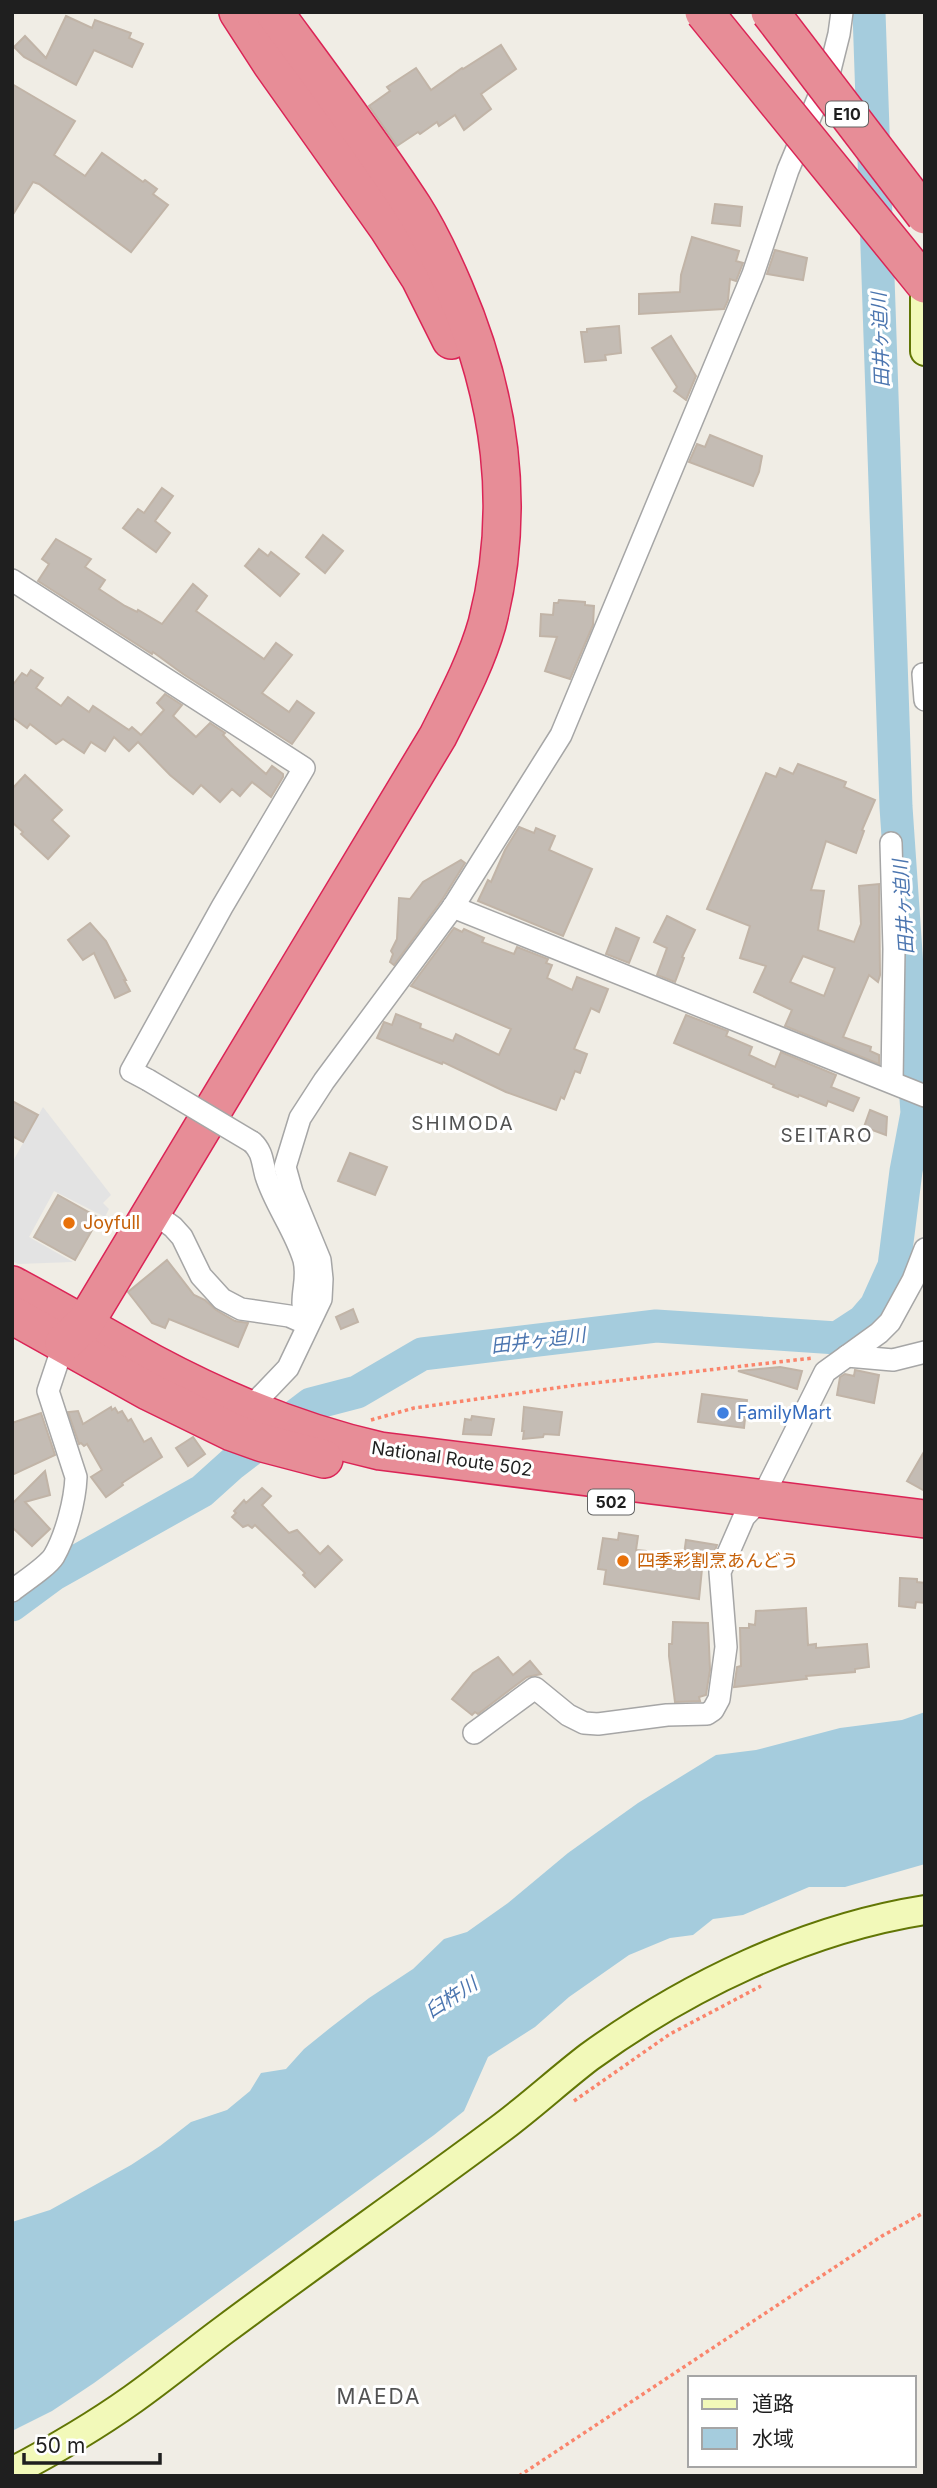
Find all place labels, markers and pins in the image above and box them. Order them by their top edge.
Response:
place label: Joyfull [83,1212,140,1233]
marker: Joyfull [61,1215,77,1231]
place label: FamilyMart [737,1402,831,1423]
marker: FamilyMart [715,1405,731,1421]
place label: 四季彩割烹あんどう [637,1550,798,1571]
marker: 四季彩割烹あんどう [615,1553,631,1569]

